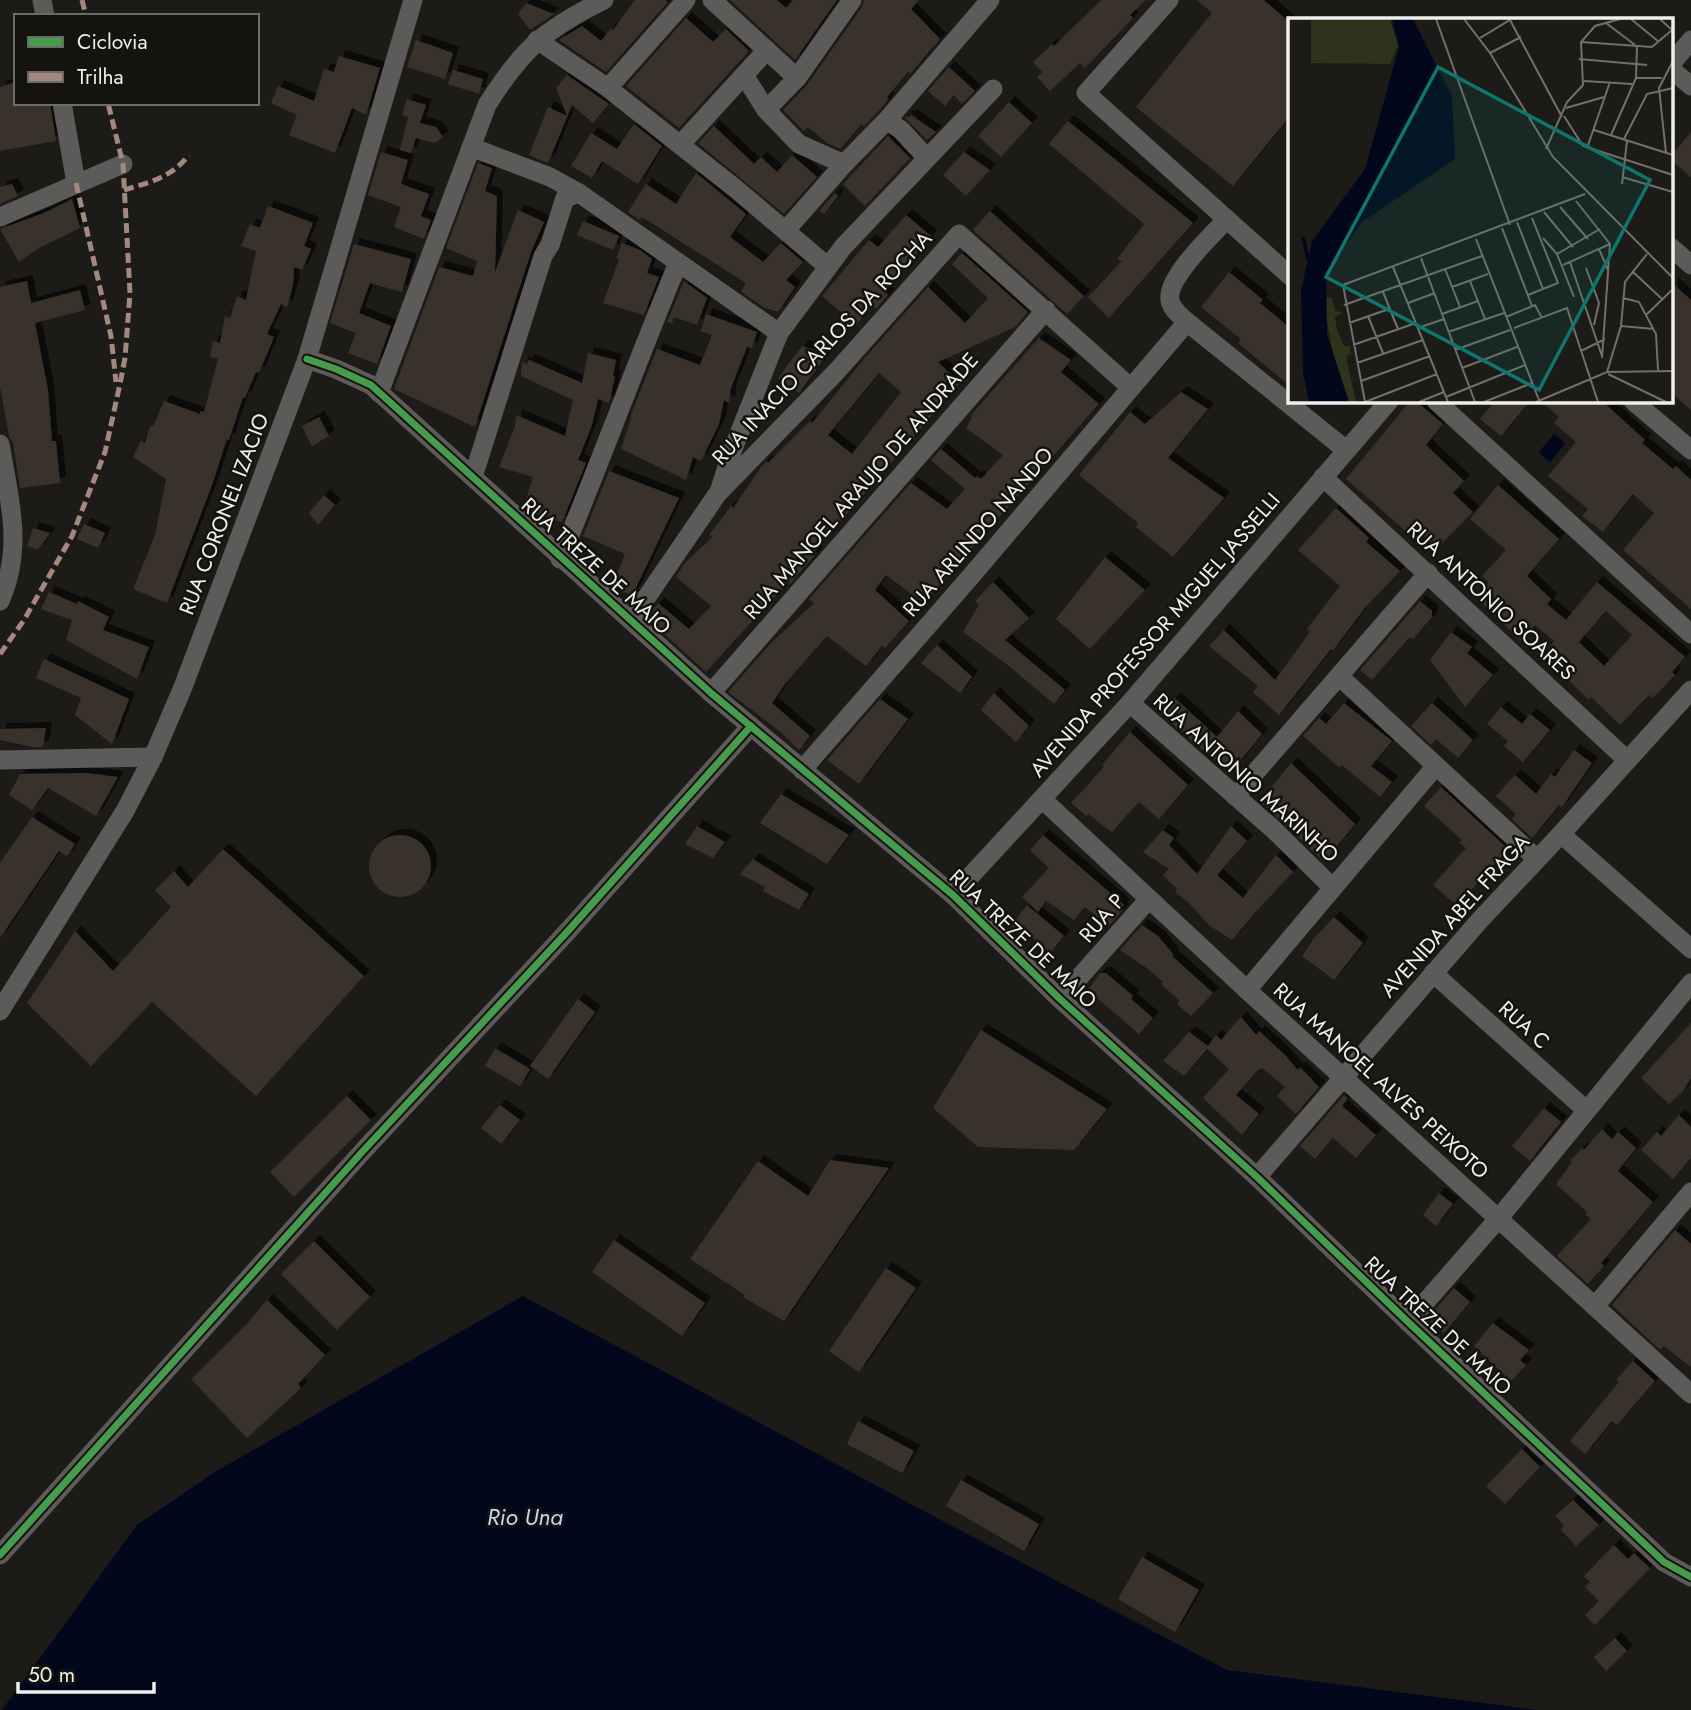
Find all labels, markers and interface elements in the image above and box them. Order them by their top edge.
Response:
legend [14,14,259,105]
inset map [1288,18,1674,402]
text: Ciclovia [77,27,148,57]
text: Trilha [77,62,124,92]
street label: RUA INACIO CARLOS DA ROCHA [705,224,939,472]
street label: RUA MANOEL ARAUJO DE ANDRADE [737,346,985,626]
street label: RUA CORONEL IZACIO [172,409,276,619]
street label: RUA ARLINDO NANDO [896,441,1060,623]
street label: AVENIDA PROFESSOR MIGUEL JASSELLI [1023,486,1287,784]
street label: RUA TREZE DE MAIO [515,491,677,641]
street label: RUA ANTONIO SOARES [1400,515,1582,687]
street label: RUA ANTONIO MARINHO [1147,686,1345,870]
street label: AVENIDA ABEL FRAGA [1374,828,1537,1004]
street label: RUA TREZE DE MAIO [942,862,1104,1016]
street label: RUA P [1072,887,1132,949]
street label: RUA MANOEL ALVES PEIXOTO [1267,976,1495,1186]
street label: RUA C [1492,994,1556,1056]
street label: RUA TREZE DE MAIO [1357,1249,1519,1403]
water label: Rio Una [487,1500,563,1534]
scale bar [18,1650,154,1694]
text: 50 m [28,1660,75,1690]

